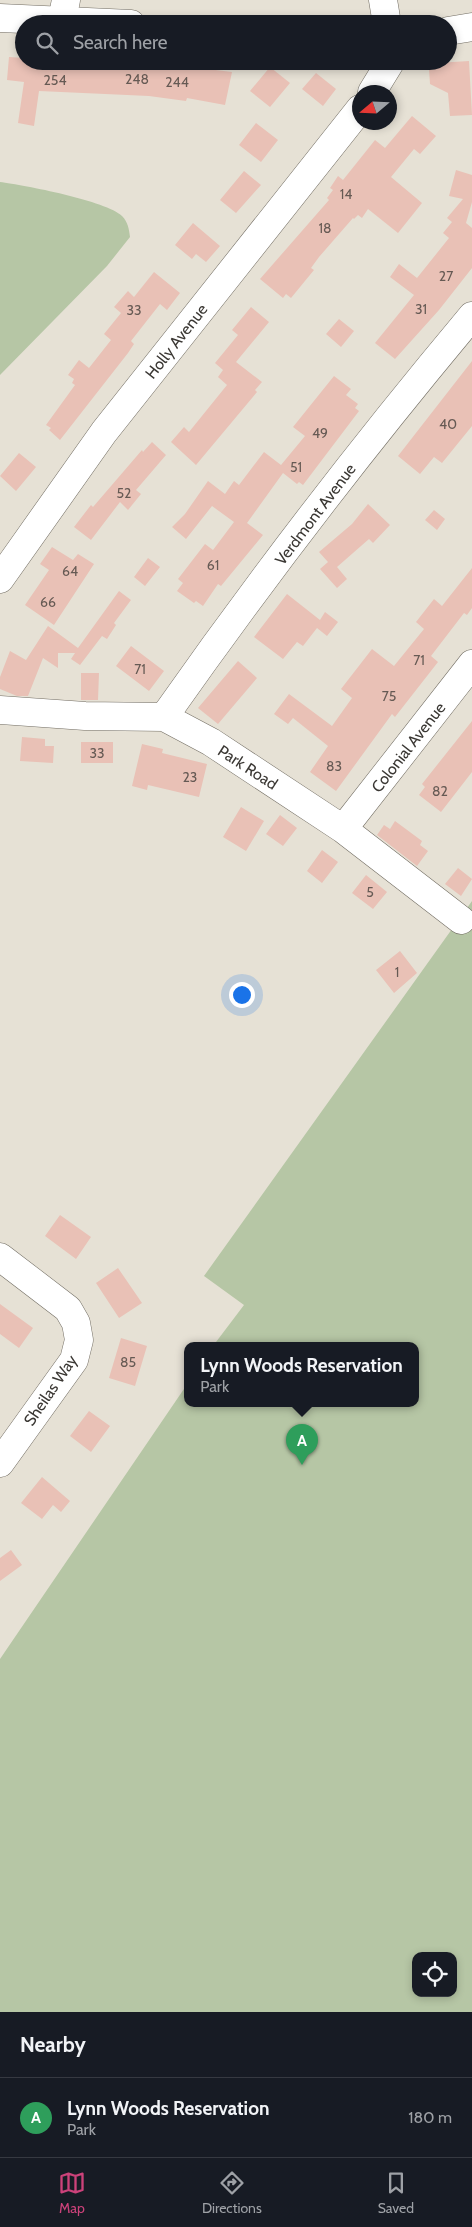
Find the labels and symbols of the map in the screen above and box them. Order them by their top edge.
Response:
house number: 248 [125,70,149,88]
house number: 254 [43,71,67,89]
house number: 244 [165,73,189,91]
north arrow [352,85,397,130]
house number: 14 [340,185,352,203]
house number: 18 [318,219,332,237]
house number: 27 [439,267,453,285]
street label: Holly Avenue [141,300,212,383]
house number: 31 [415,300,427,318]
house number: 33 [126,301,142,319]
house number: 40 [439,415,457,433]
house number: 49 [312,424,328,442]
house number: 51 [290,458,302,476]
street label: Verdmont Avenue [271,460,360,569]
house number: 52 [117,484,131,502]
house number: 61 [207,556,219,574]
house number: 64 [62,562,78,580]
house number: 66 [40,593,56,611]
house number: 71 [413,651,425,669]
house number: 71 [134,660,146,678]
house number: 75 [382,687,396,705]
street label: Colonial Avenue [367,698,449,796]
street label: Park Road [214,741,281,794]
house number: 33 [89,744,105,762]
house number: 83 [326,757,342,775]
house number: 23 [183,768,197,786]
house number: 82 [432,782,448,800]
house number: 5 [366,883,374,901]
house number: 1 [395,963,399,981]
your location [229,982,255,1008]
street label: Sheilas Way [20,1351,81,1429]
house number: 85 [120,1353,136,1371]
pin: A [286,1424,318,1465]

